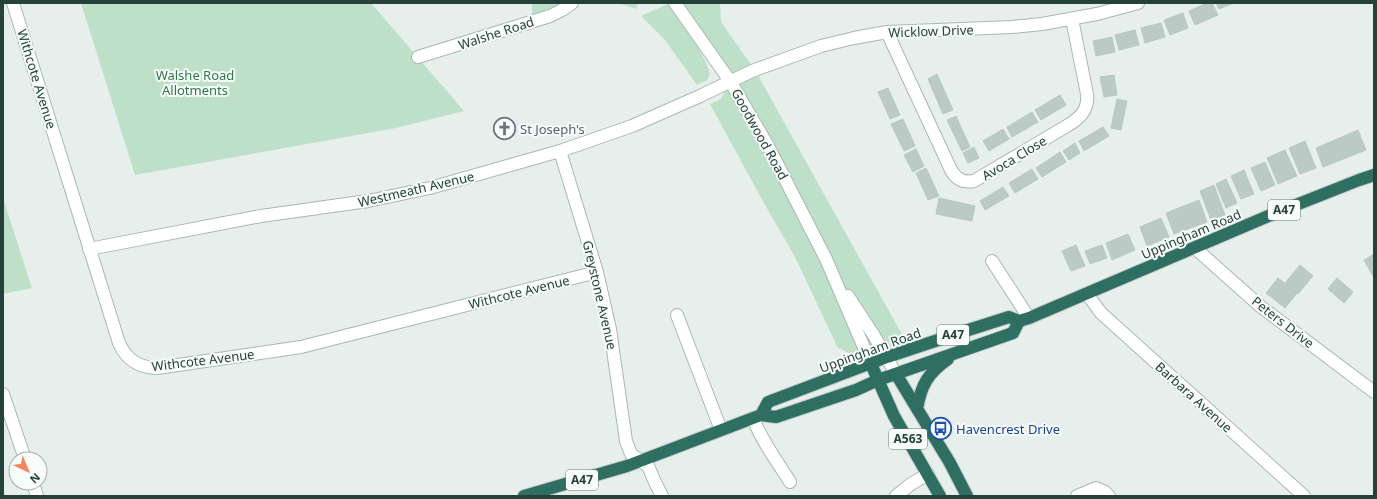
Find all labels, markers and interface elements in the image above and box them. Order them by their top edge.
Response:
street label: Walshe Road [456,12,536,54]
street label: Wicklow Drive [888,21,974,41]
street label: Withcote Avenue [13,27,61,131]
park label: Walshe Road Allotments [156,66,234,99]
street label: Goodwood Road [727,85,793,183]
church icon: St Joseph's [492,116,518,142]
place label: St Joseph's [520,120,585,138]
street label: Avoca Close [978,132,1050,184]
street label: Westmeath Avenue [356,167,476,211]
road number: A47 [1268,200,1300,220]
street label: Uppingham Road [1138,205,1244,263]
street label: Greystone Avenue [579,239,621,351]
street label: Withcote Avenue [467,271,571,313]
street label: Peters Drive [1248,292,1318,352]
street label: Uppingham Road [817,323,923,377]
road number: A47 [937,325,969,345]
street label: Withcote Avenue [151,345,255,375]
street label: Barbara Avenue [1152,358,1236,436]
bus stop icon: Havencrest Drive [927,416,953,442]
place label: Havencrest Drive [956,420,1060,438]
road number: A563 [889,429,927,449]
north arrow [8,451,48,491]
text: N [27,470,44,487]
road number: A47 [566,470,598,490]

